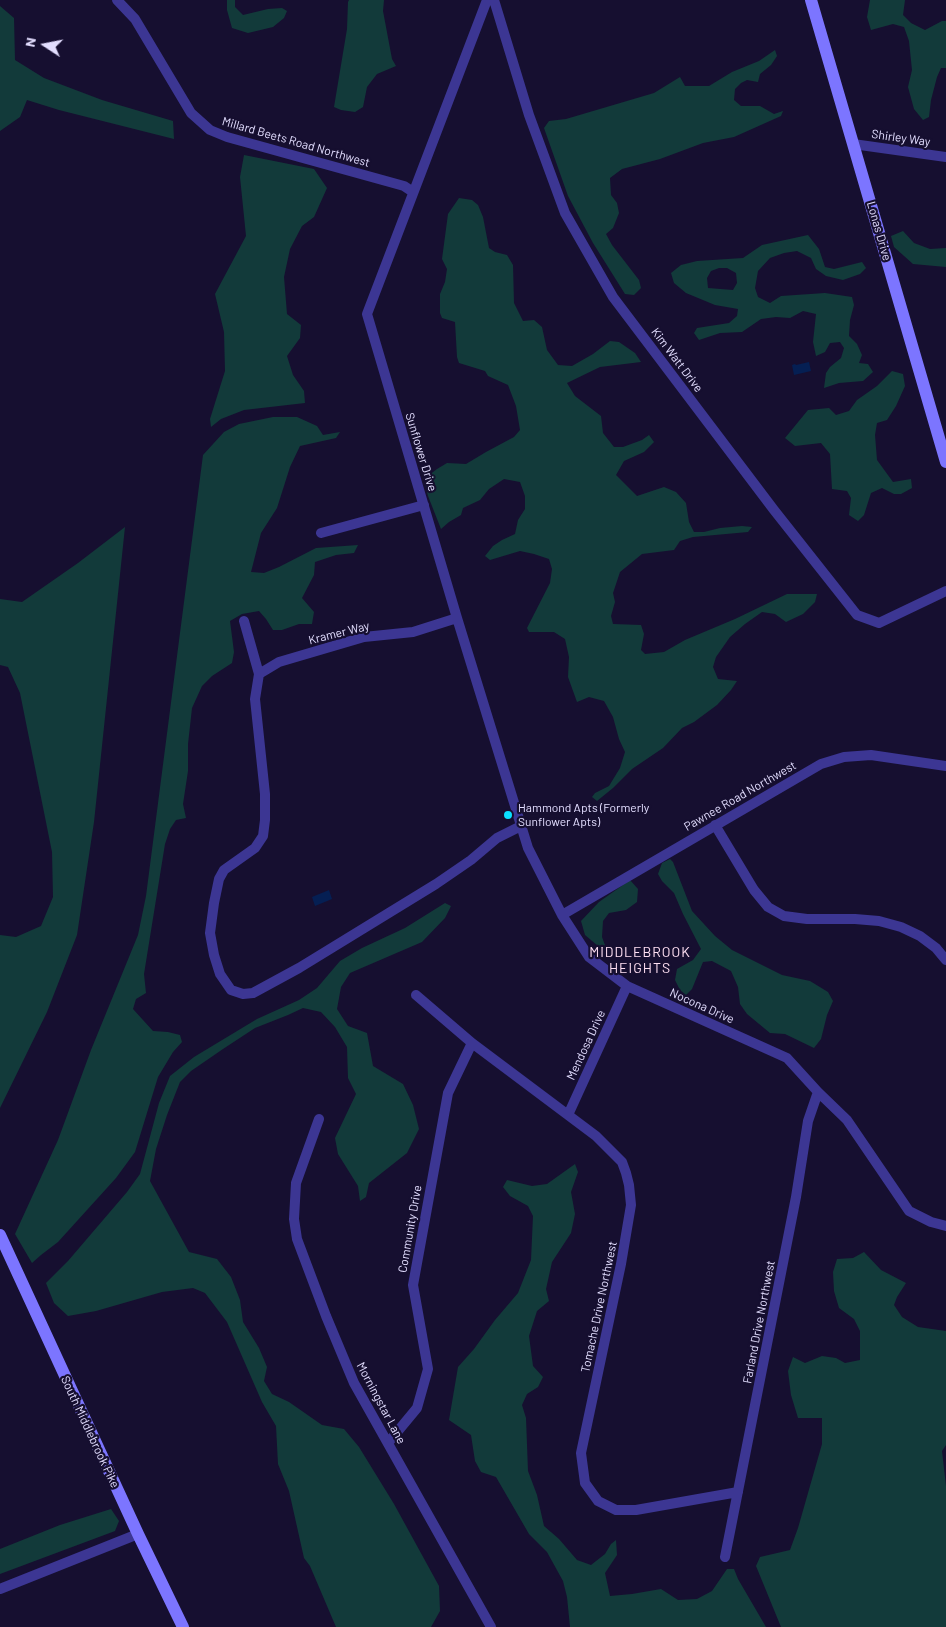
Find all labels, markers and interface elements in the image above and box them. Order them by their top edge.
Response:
north arrow [20,20,70,70]
text: N [21,36,39,48]
street label: Millard Beets Road Northwest [220,114,372,170]
street label: Shirley Way [871,127,931,149]
street label: Lonas Drive [864,200,894,262]
street label: Kim Watt Drive [648,325,706,395]
street label: Sunflower Drive [402,411,440,493]
street label: Kramer Way [307,618,371,648]
street label: Pawnee Road Northwest [681,758,799,834]
place label: Hammond Apts (Formerly Sunflower Apts) [518,801,649,829]
marker: Hammond Apts (Formerly Sunflower Apts) [502,809,514,821]
district label: MIDDLEBROOK HEIGHTS [588,944,692,976]
street label: Nocona Drive [667,985,737,1027]
street label: Mendosa Drive [564,1008,608,1082]
street label: Community Drive [395,1184,425,1274]
street label: Tomache Drive Northwest [578,1240,620,1374]
street label: Farland Drive Northwest [740,1259,778,1385]
street label: Morningstar Lane [353,1360,409,1446]
street label: South Middlebrook Pike [58,1374,122,1490]

